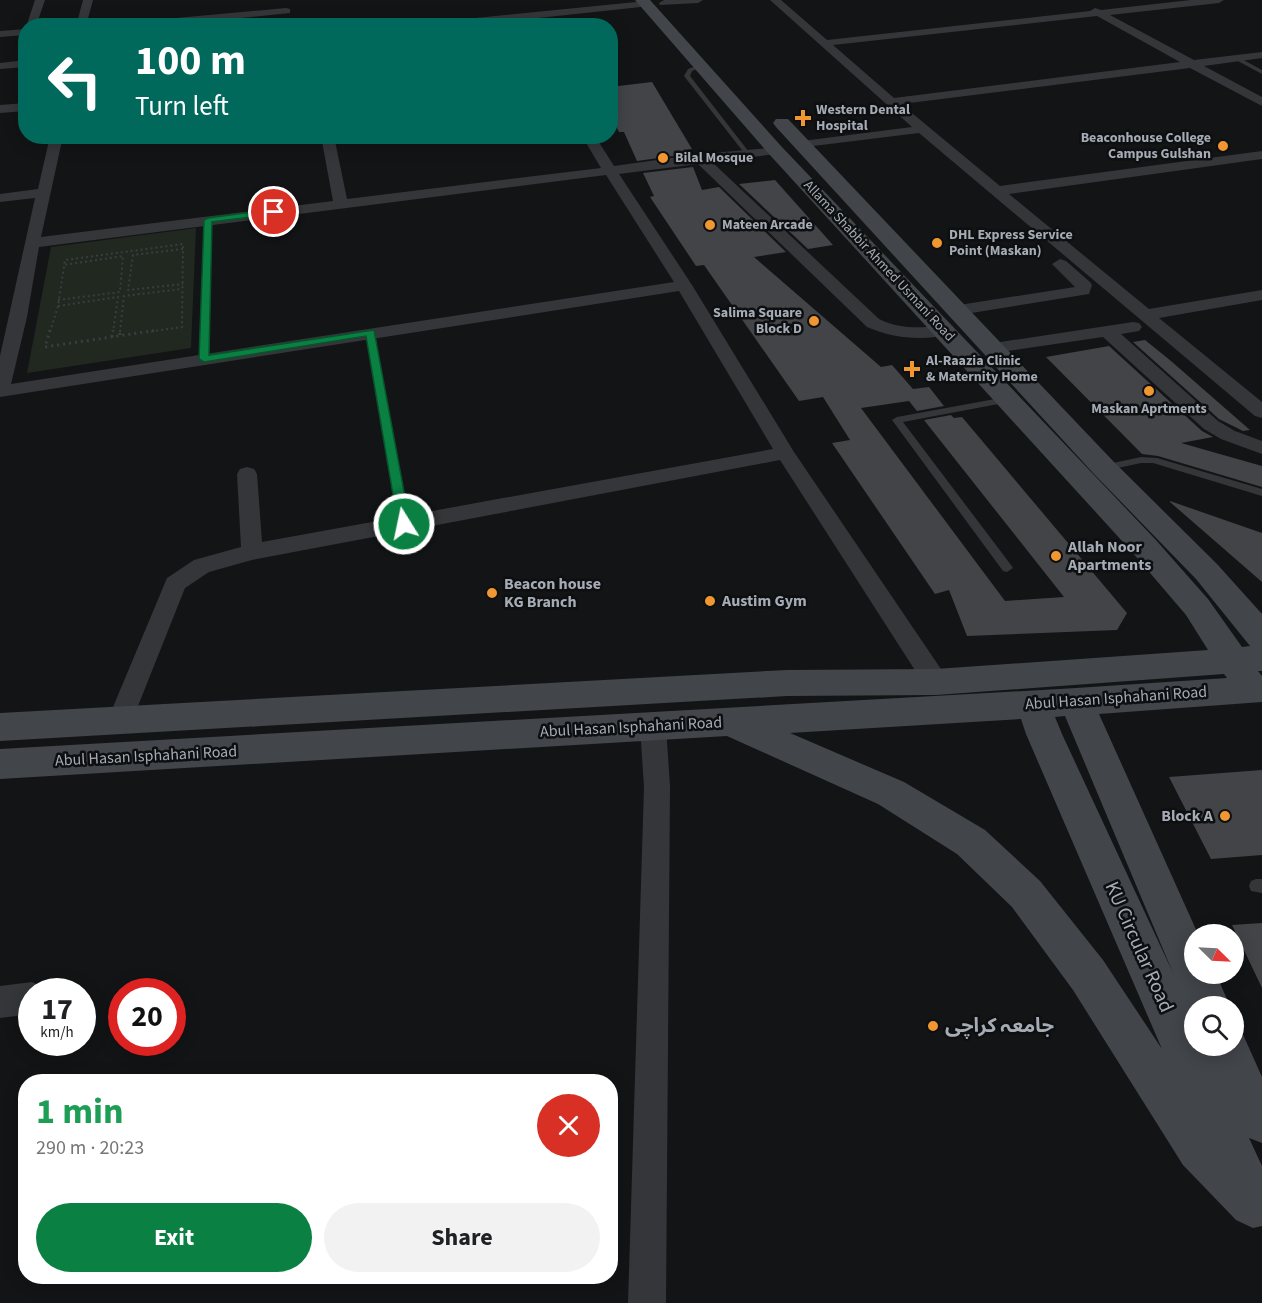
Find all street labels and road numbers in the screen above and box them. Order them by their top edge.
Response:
street label: Allama Shabbir Ahmed Usmani Road [799,176,959,346]
street label: Abul Hasan Isphahani Road [1024,681,1208,715]
street label: Abul Hasan Isphahani Road [539,711,723,743]
street label: Abul Hasan Isphahani Road [54,740,238,772]
street label: KU Circular Road [1098,877,1180,1017]

